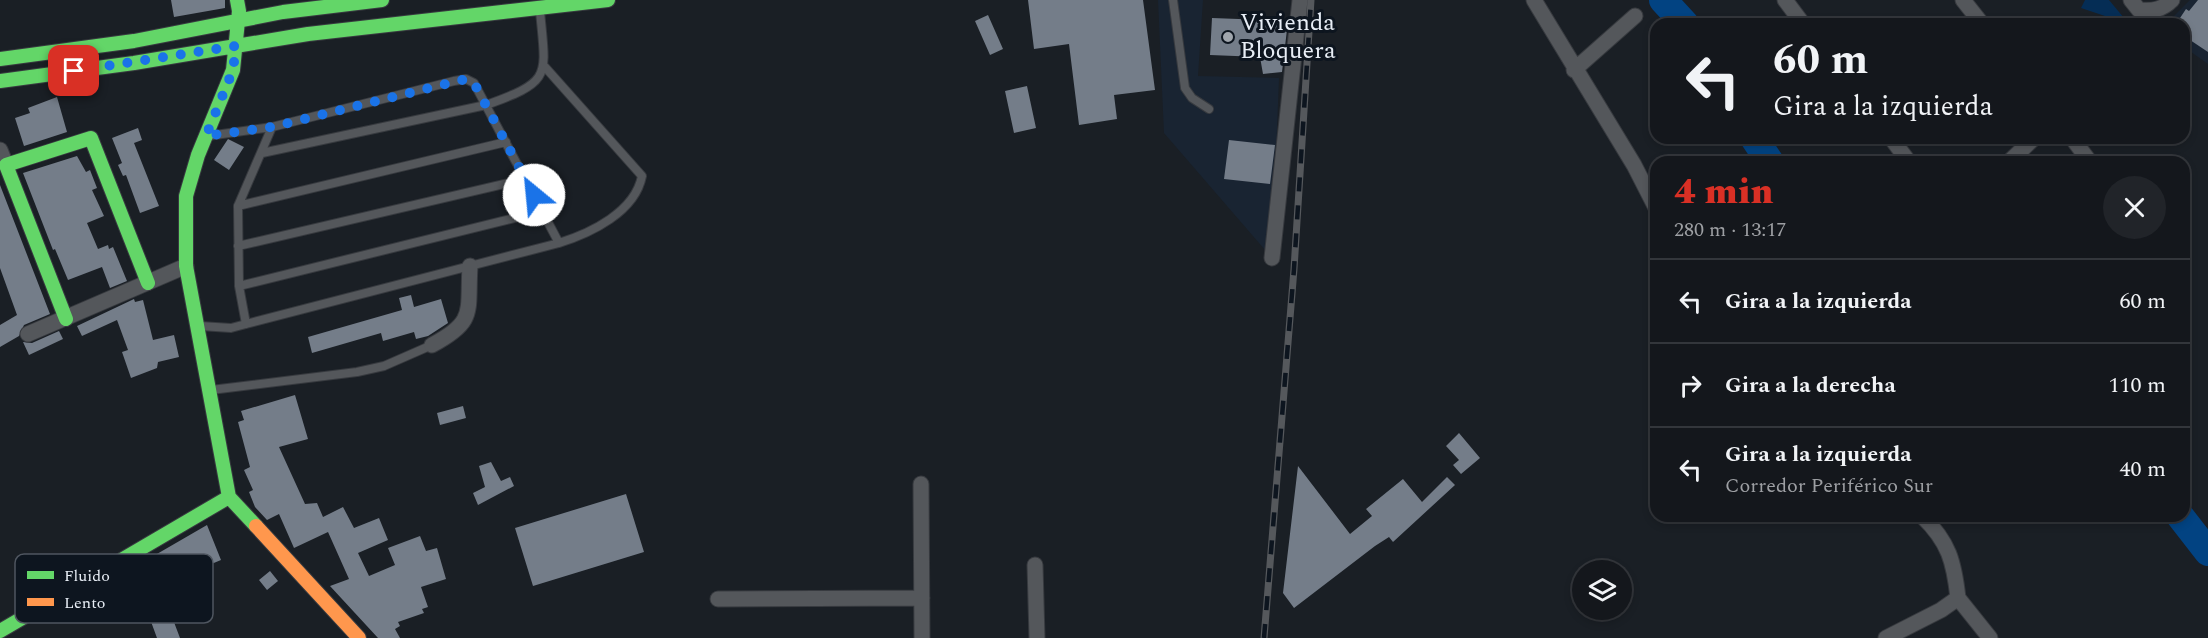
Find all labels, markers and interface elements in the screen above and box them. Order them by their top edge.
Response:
place label: Vivienda Bloquera [1240,5,1336,69]
text: 60 m [1773,29,1868,92]
marker: Vivienda Bloquera [1221,30,1235,44]
icon: left [1674,42,1752,120]
pin [48,45,99,96]
icon: arrive [57,54,90,87]
text: Gira a la izquierda [1773,86,1993,128]
position arrow [502,163,566,227]
text: 4 min [1674,165,1774,220]
button: close [2103,176,2166,239]
text: 280 m · 13:17 [1674,215,1786,245]
icon: left [1674,285,1707,318]
text: Gira a la izquierda [1725,285,1912,318]
text: 60 m [2120,285,2166,318]
icon: right [1674,369,1707,402]
text: Gira a la derecha [1725,369,1896,402]
text: 110 m [2109,369,2166,402]
text: Gira a la izquierda [1725,438,1912,471]
icon: left [1674,453,1707,486]
text: 40 m [2120,453,2166,486]
text: Corredor Periférico Sur [1725,471,1933,501]
legend [15,554,213,623]
map controls [1572,560,1632,620]
button: layers [1572,560,1632,620]
text: Fluido [64,564,110,588]
text: Lento [64,591,105,615]

